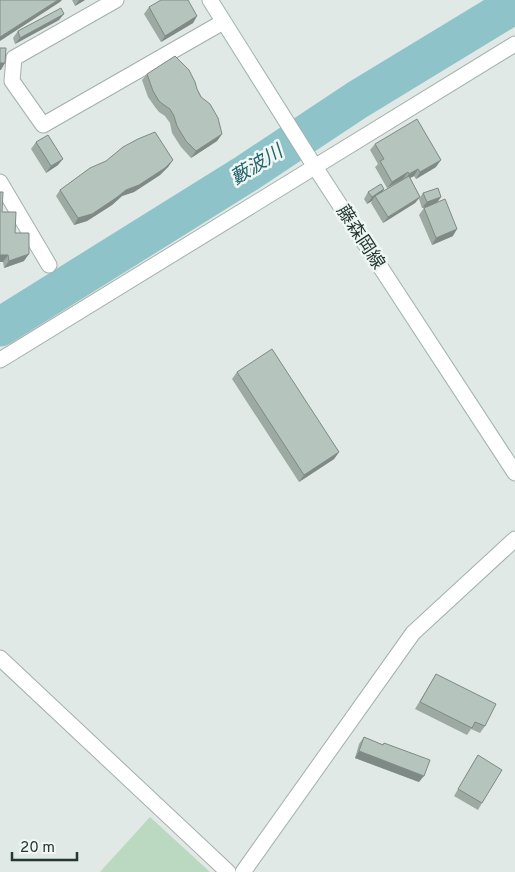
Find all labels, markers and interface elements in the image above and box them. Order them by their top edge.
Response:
water label: 藪波川 [227,139,289,191]
street label: 藤森岡線 [330,201,389,274]
scale bar [12,830,78,862]
text: 20 m [20,839,55,858]

